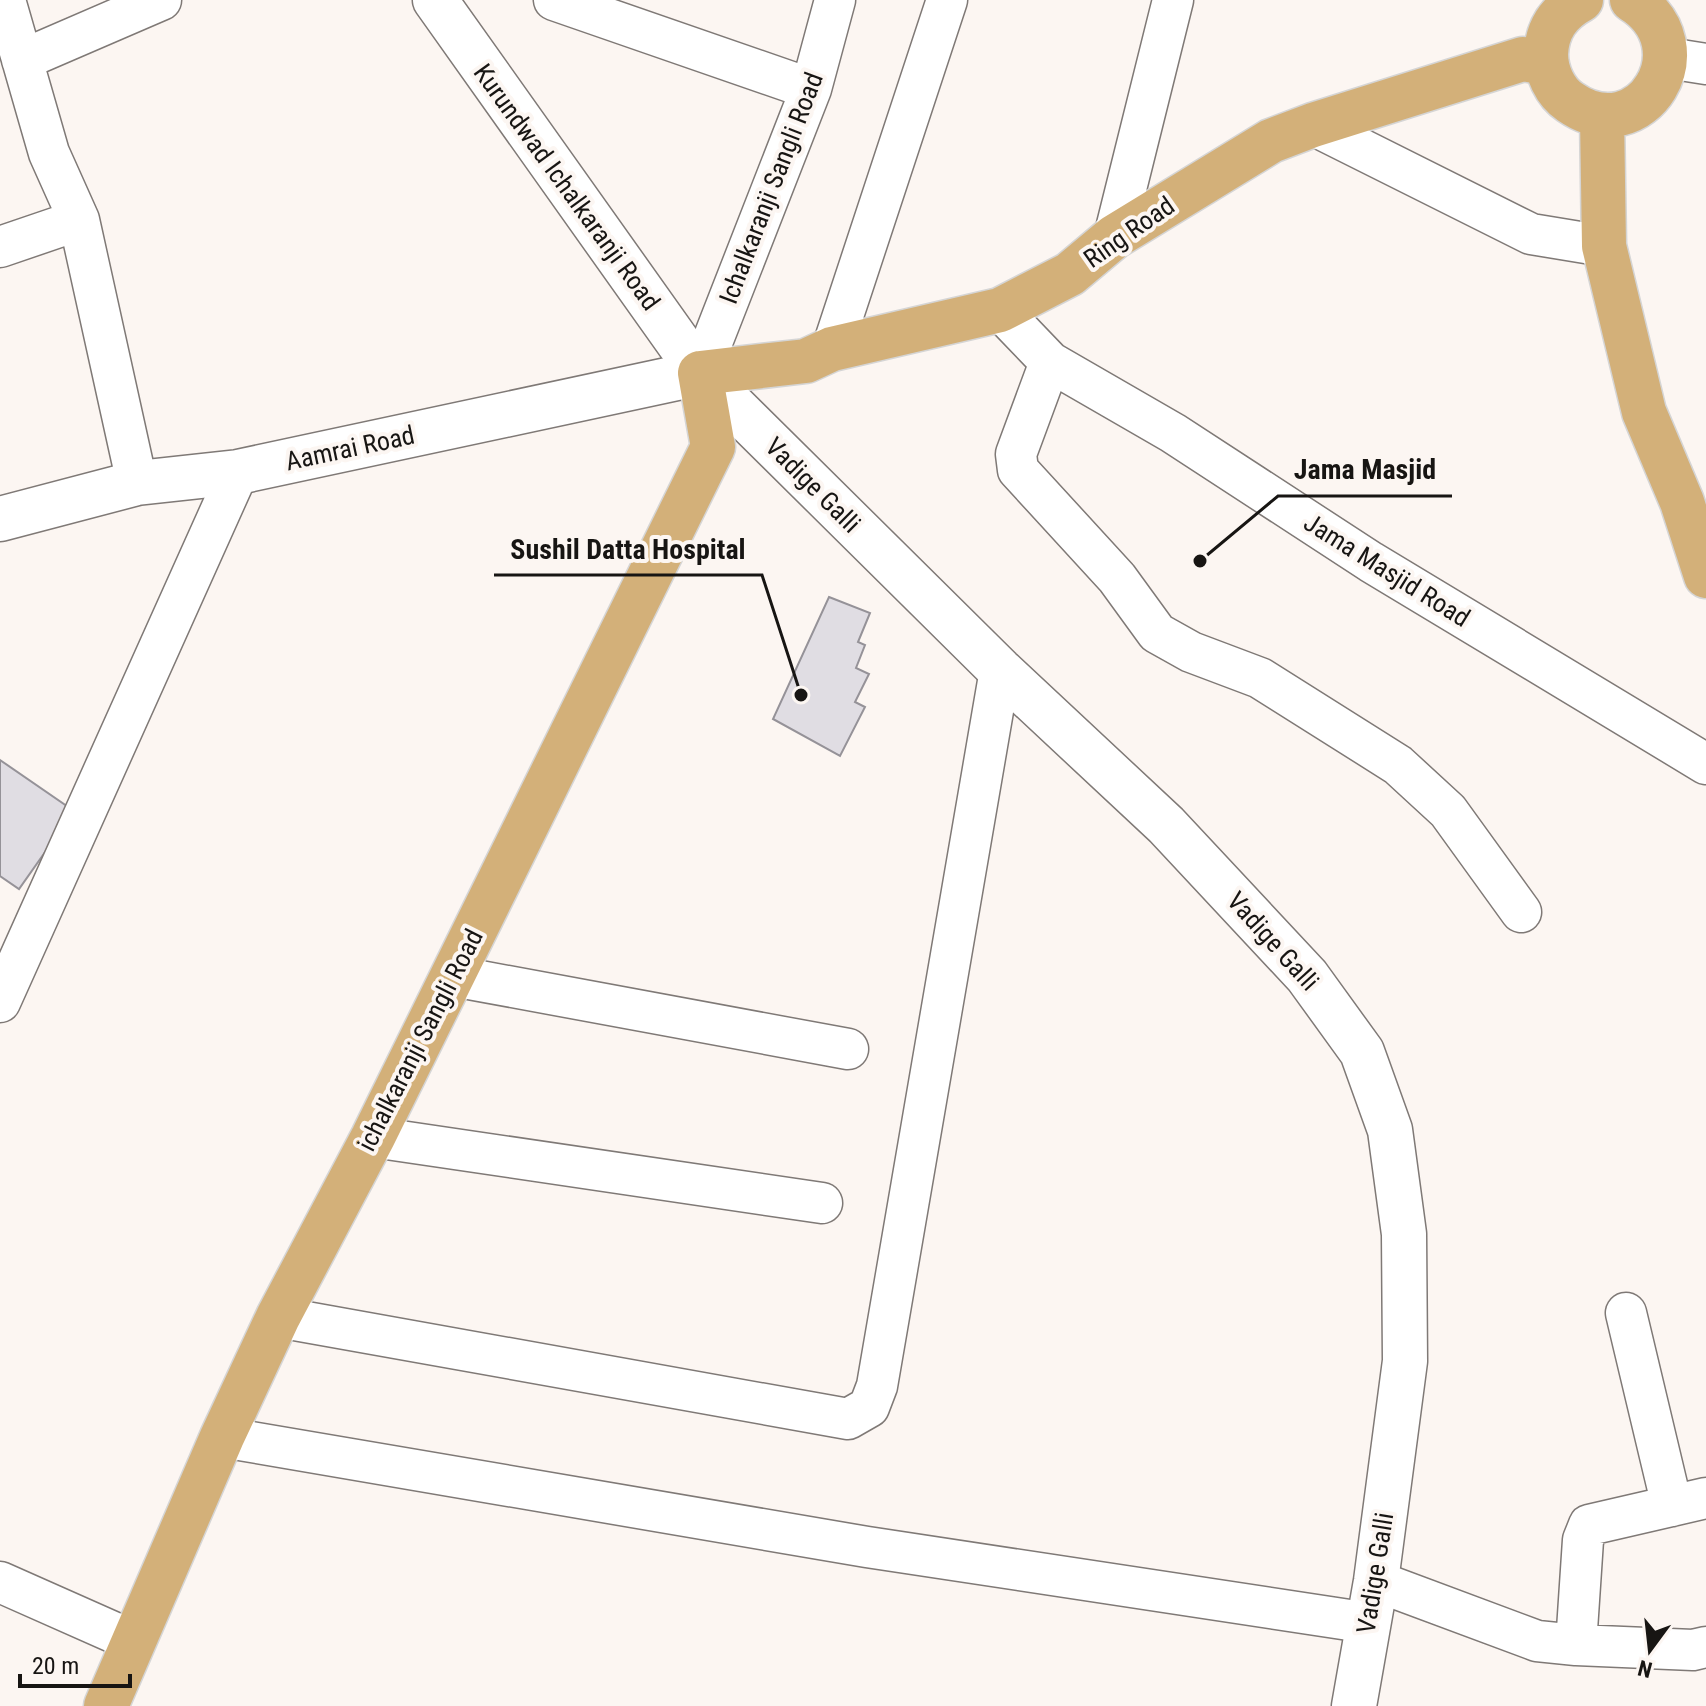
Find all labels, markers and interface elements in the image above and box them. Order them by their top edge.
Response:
street label: Kurundwad Ichalkaranji Road [468,58,666,316]
street label: Ichalkaranji Sangli Road [713,68,829,308]
street label: Ring Road [1078,190,1180,274]
street label: Aamrai Road [283,420,417,476]
street label: Vadige Galli [759,431,867,539]
callout: Jama Masjid [1278,444,1452,496]
text: Jama Masjid [1294,453,1436,486]
street label: Jama Masjid Road [1299,507,1475,633]
callout: Sushil Datta Hospital [494,523,762,575]
text: Sushil Datta Hospital [510,533,746,566]
street label: Vadige Galli [1221,886,1325,996]
street label: ichalkaranji Sangli Road [351,924,489,1156]
street label: Vadige Galli [1351,1510,1399,1636]
north arrow [1610,1610,1690,1690]
scale bar [20,1638,130,1688]
text: 20 m [32,1652,79,1680]
text: N [1635,1655,1655,1683]

